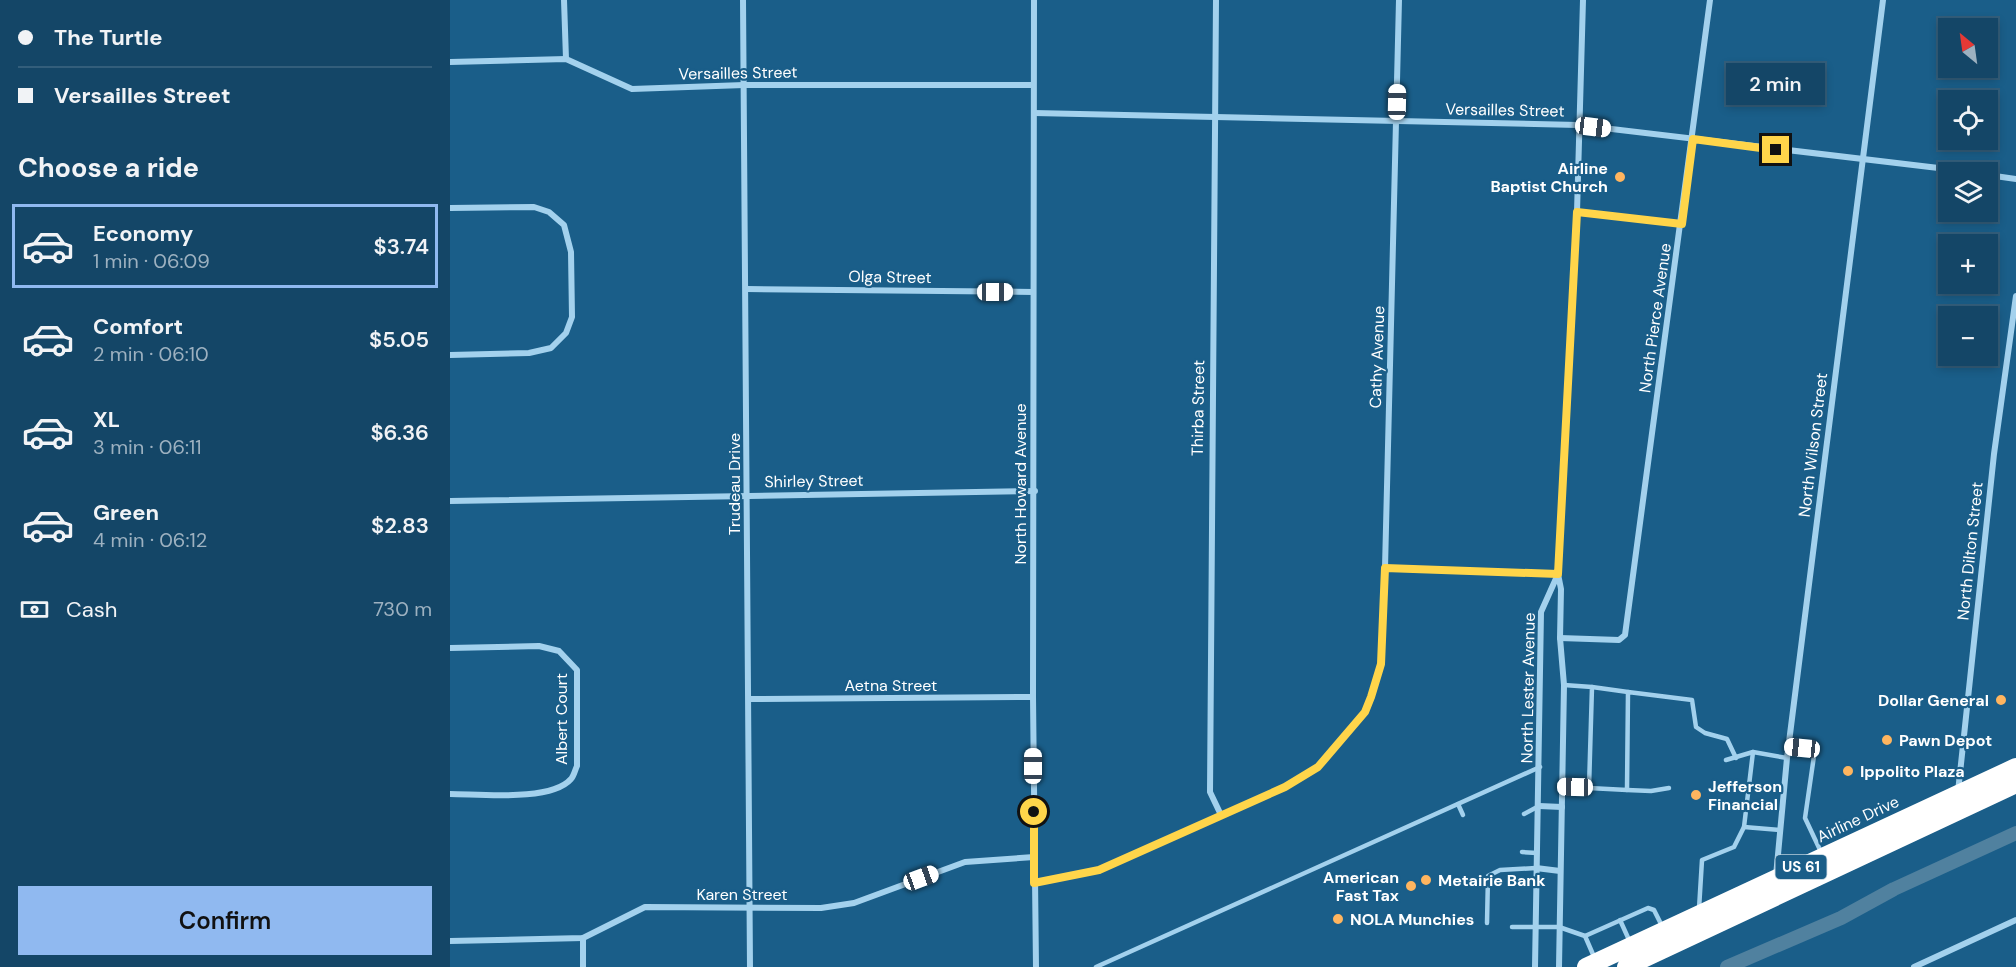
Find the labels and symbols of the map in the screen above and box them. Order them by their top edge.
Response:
north arrow [1938,18,1998,78]
street label: Versailles Street [678,61,798,85]
callout: 2 min [1726,63,1826,105]
car [1388,84,1406,120]
street label: Versailles Street [1445,98,1565,122]
car [1574,116,1612,138]
route end [1762,136,1789,163]
place label: Airline Baptist Church [1490,158,1608,197]
marker: Airline Baptist Church [1613,170,1627,184]
street label: North Pierce Avenue [1634,242,1676,394]
street label: Olga Street [848,266,932,288]
car [977,283,1013,301]
street label: Cathy Avenue [1365,305,1389,409]
street label: Thirba Street [1187,360,1209,456]
street label: North Wilson Street [1794,372,1832,518]
street label: North Howard Avenue [1010,403,1031,565]
street label: Trudeau Drive [724,433,745,535]
street label: Shirley Street [764,470,864,492]
street label: North Dilton Street [1952,481,1988,621]
street label: North Lester Avenue [1516,612,1540,764]
street label: Albert Court [551,673,572,765]
street label: Aetna Street [845,675,937,696]
place label: Dollar General [1878,690,1989,711]
marker: Dollar General [1994,693,2008,707]
place label: Pawn Depot [1899,730,1992,751]
marker: Pawn Depot [1880,733,1894,747]
car [1783,737,1821,759]
car [1024,748,1042,784]
place label: Ippolito Plaza [1860,761,1965,782]
marker: Ippolito Plaza [1841,764,1855,778]
place label: Jefferson Financial [1708,776,1782,815]
car [1557,778,1593,796]
marker: Jefferson Financial [1689,788,1703,802]
street label: Airline Drive [1814,791,1902,847]
route start [1020,798,1047,825]
road number: US 61 [1776,855,1826,879]
car [901,863,941,893]
place label: American Fast Tax [1323,867,1399,906]
place label: Metairie Bank [1438,870,1546,891]
marker: Metairie Bank [1419,873,1433,887]
marker: American Fast Tax [1404,879,1418,893]
street label: Karen Street [696,884,788,905]
place label: NOLA Munchies [1350,909,1474,930]
marker: NOLA Munchies [1331,912,1345,926]

